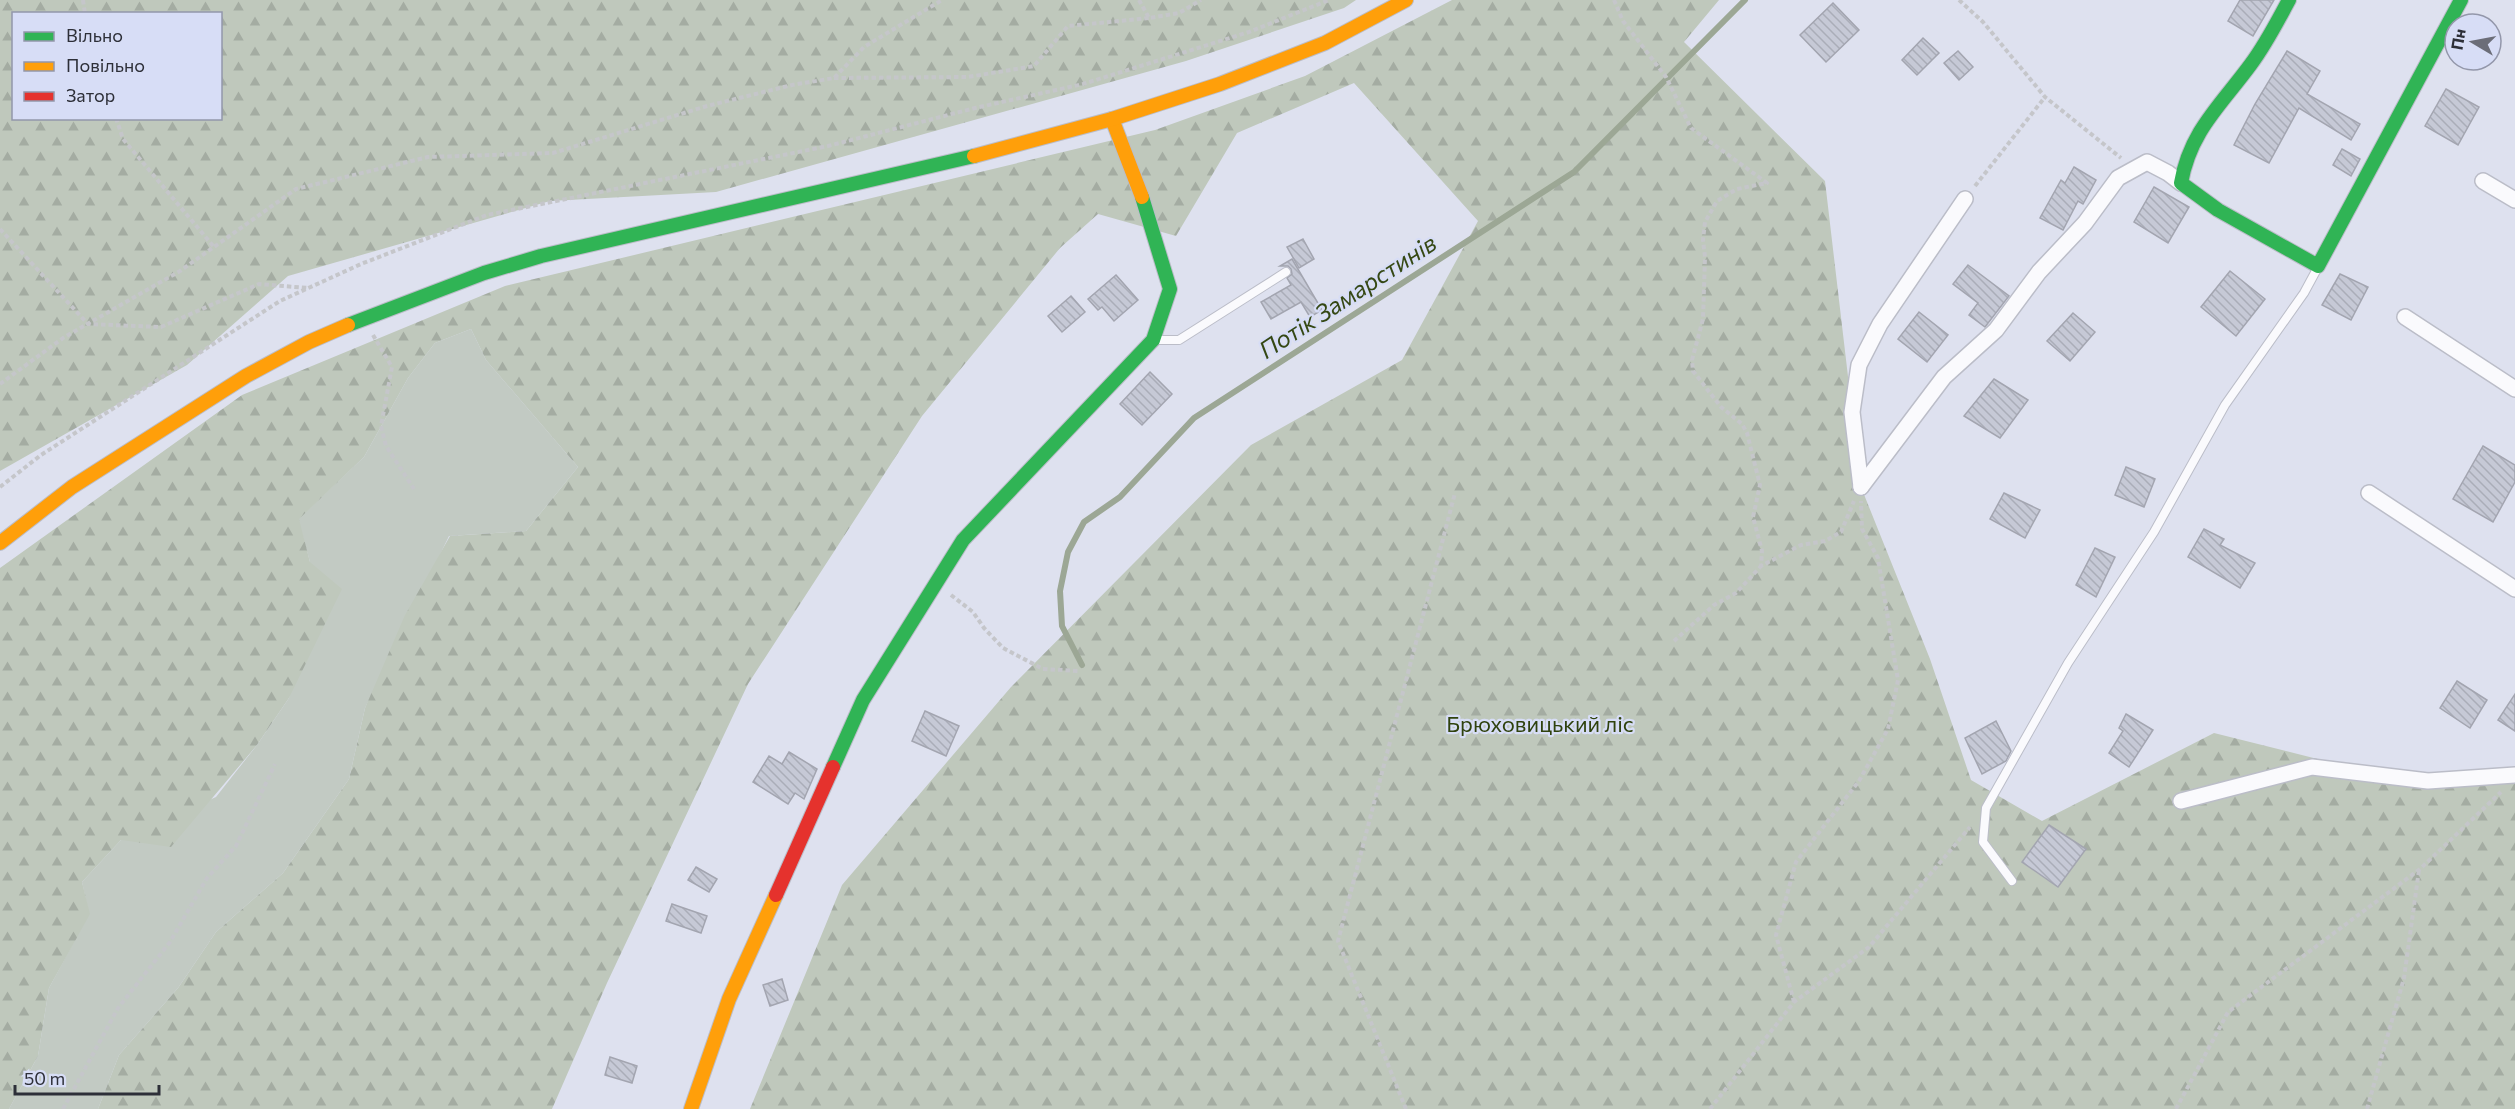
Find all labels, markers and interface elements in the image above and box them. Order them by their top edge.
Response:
legend [12,12,222,120]
north arrow [2443,12,2503,72]
text: Вільно [66,24,123,46]
text: Пн [2447,27,2469,51]
text: Повільно [66,54,145,76]
text: Затор [66,84,115,106]
water label: Потік Замарстинів [1253,227,1442,364]
park label: Брюховицький ліс [1446,710,1634,737]
scale bar [15,1058,159,1096]
text: 50 m [24,1067,65,1089]

